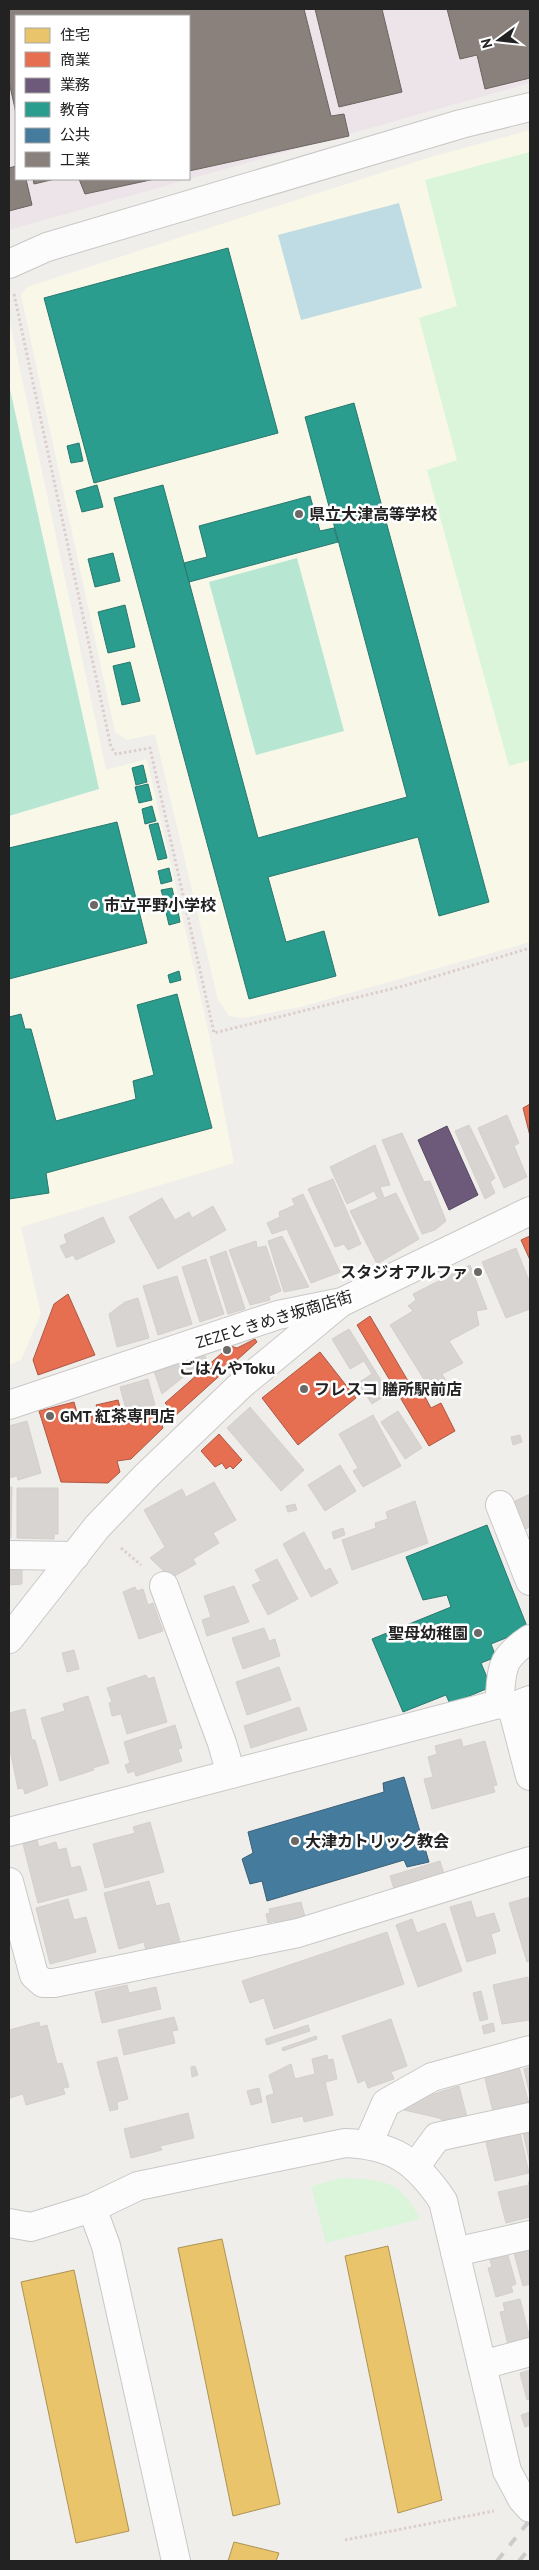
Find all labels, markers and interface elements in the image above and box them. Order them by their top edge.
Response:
legend [15,15,190,180]
north arrow [474,15,524,65]
text: 住宅 [60,25,90,44]
text: N [477,37,496,50]
text: 商業 [60,50,90,69]
text: 業務 [60,75,90,94]
text: 教育 [60,100,90,119]
text: 公共 [60,125,90,144]
text: 工業 [60,150,90,169]
place label: 県立大津高等学校 [309,504,437,524]
marker: 県立大津高等学校 [293,508,305,520]
place label: 市立平野小学校 [104,895,216,915]
marker: 市立平野小学校 [88,899,100,911]
place label: スタジオアルファ [340,1262,468,1282]
marker: スタジオアルファ [472,1266,484,1278]
street label: ZEZEときめき坂商店街 [193,1286,355,1352]
marker: ごはんやToku [221,1344,233,1356]
place label: ごはんやToku [179,1358,275,1378]
place label: フレスコ 膳所駅前店 [314,1379,462,1399]
marker: フレスコ 膳所駅前店 [298,1383,310,1395]
place label: GMT 紅茶専門店 [60,1406,175,1426]
marker: GMT 紅茶専門店 [44,1410,56,1422]
place label: 聖母幼稚園 [388,1623,468,1643]
marker: 聖母幼稚園 [472,1627,484,1639]
place label: 大津カトリック教会 [305,1831,449,1851]
marker: 大津カトリック教会 [289,1835,301,1847]

